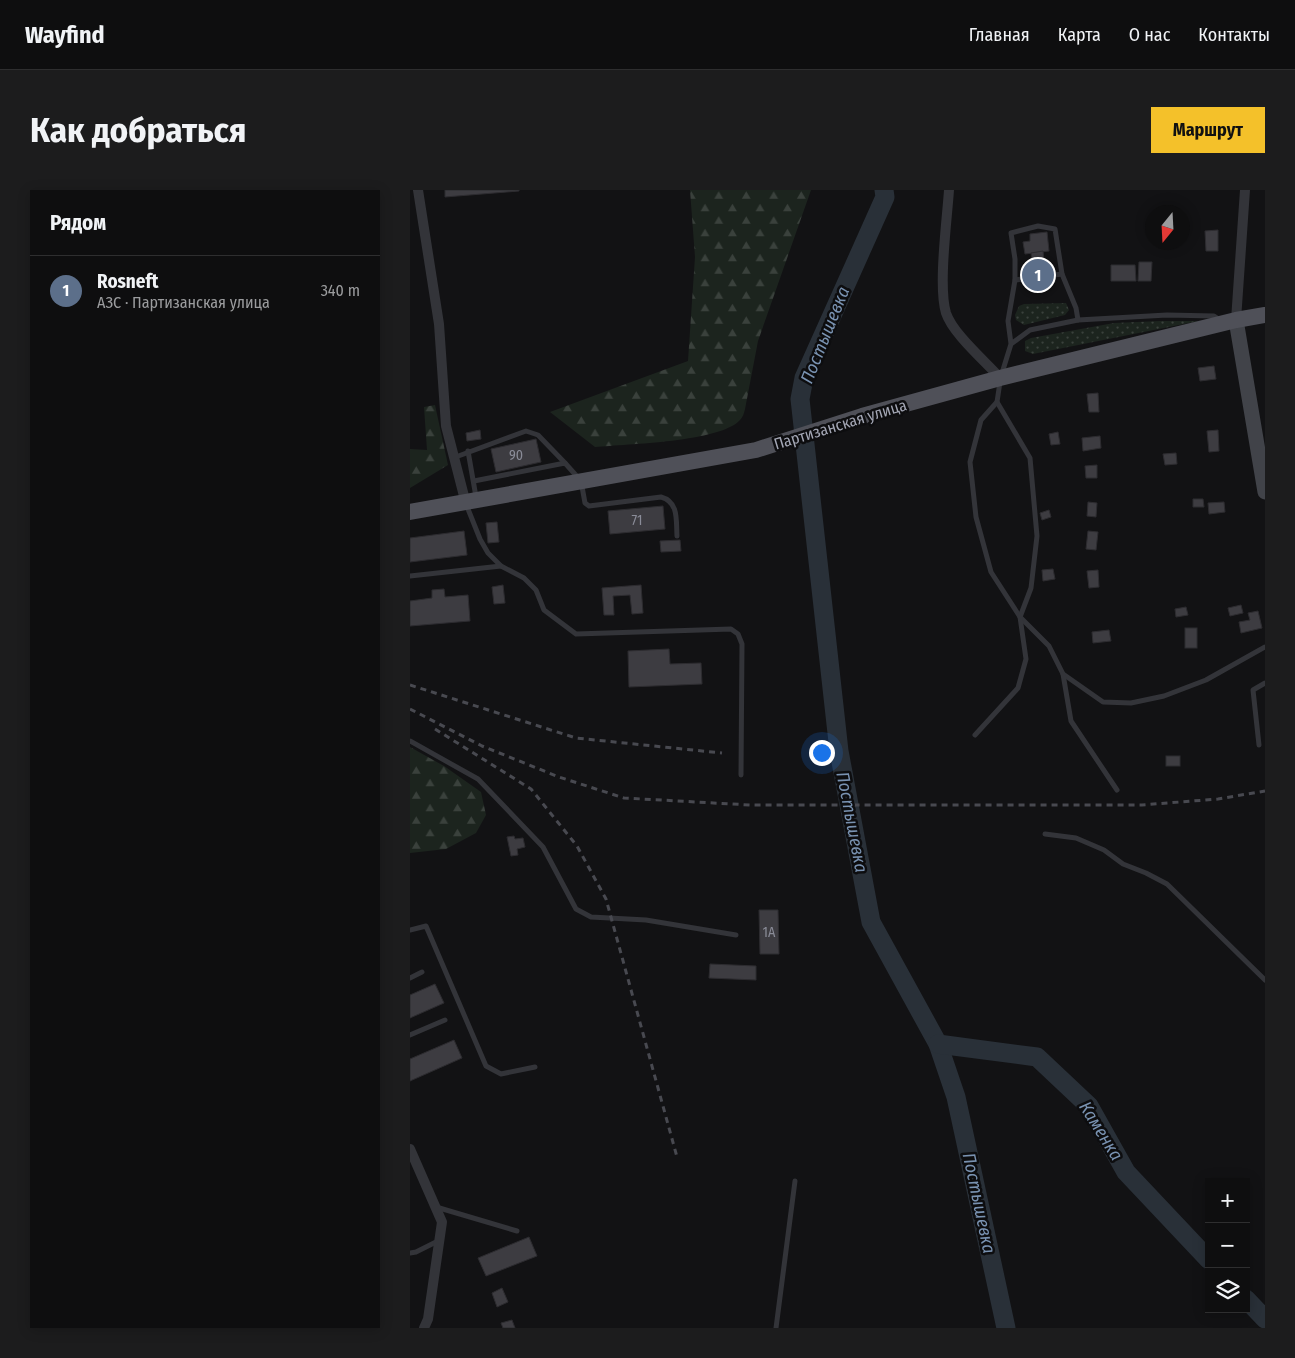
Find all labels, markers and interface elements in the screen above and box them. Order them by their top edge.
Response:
text: Wayfind [25,21,105,49]
text: Главная [969,24,1030,46]
text: Карта [1058,24,1101,46]
text: О нас [1129,24,1170,46]
text: Контакты [1198,24,1270,46]
button: Маршрут [1151,107,1265,153]
text: Как добраться [30,109,247,151]
north arrow [1145,205,1190,250]
text: Рядом [50,210,106,236]
pin: 1 [1022,256,1054,294]
text: Rosneft [97,270,158,293]
text: 1 [63,281,69,300]
text: 340 m [321,281,360,300]
water label: Постышевка [796,283,854,387]
text: АЗС · Партизанская улица [97,293,270,312]
street label: Партизанская улица [771,395,909,454]
house number: 90 [509,447,523,464]
house number: 71 [632,512,642,529]
your location [809,740,835,766]
water label: Постышевка [831,770,873,874]
house number: 1А [763,924,776,941]
water label: Каменка [1074,1097,1128,1165]
water label: Постышевка [958,1151,1000,1255]
map controls [1205,1178,1250,1313]
button: + [1205,1178,1250,1223]
button: − [1205,1223,1250,1268]
button: layers [1205,1268,1250,1313]

